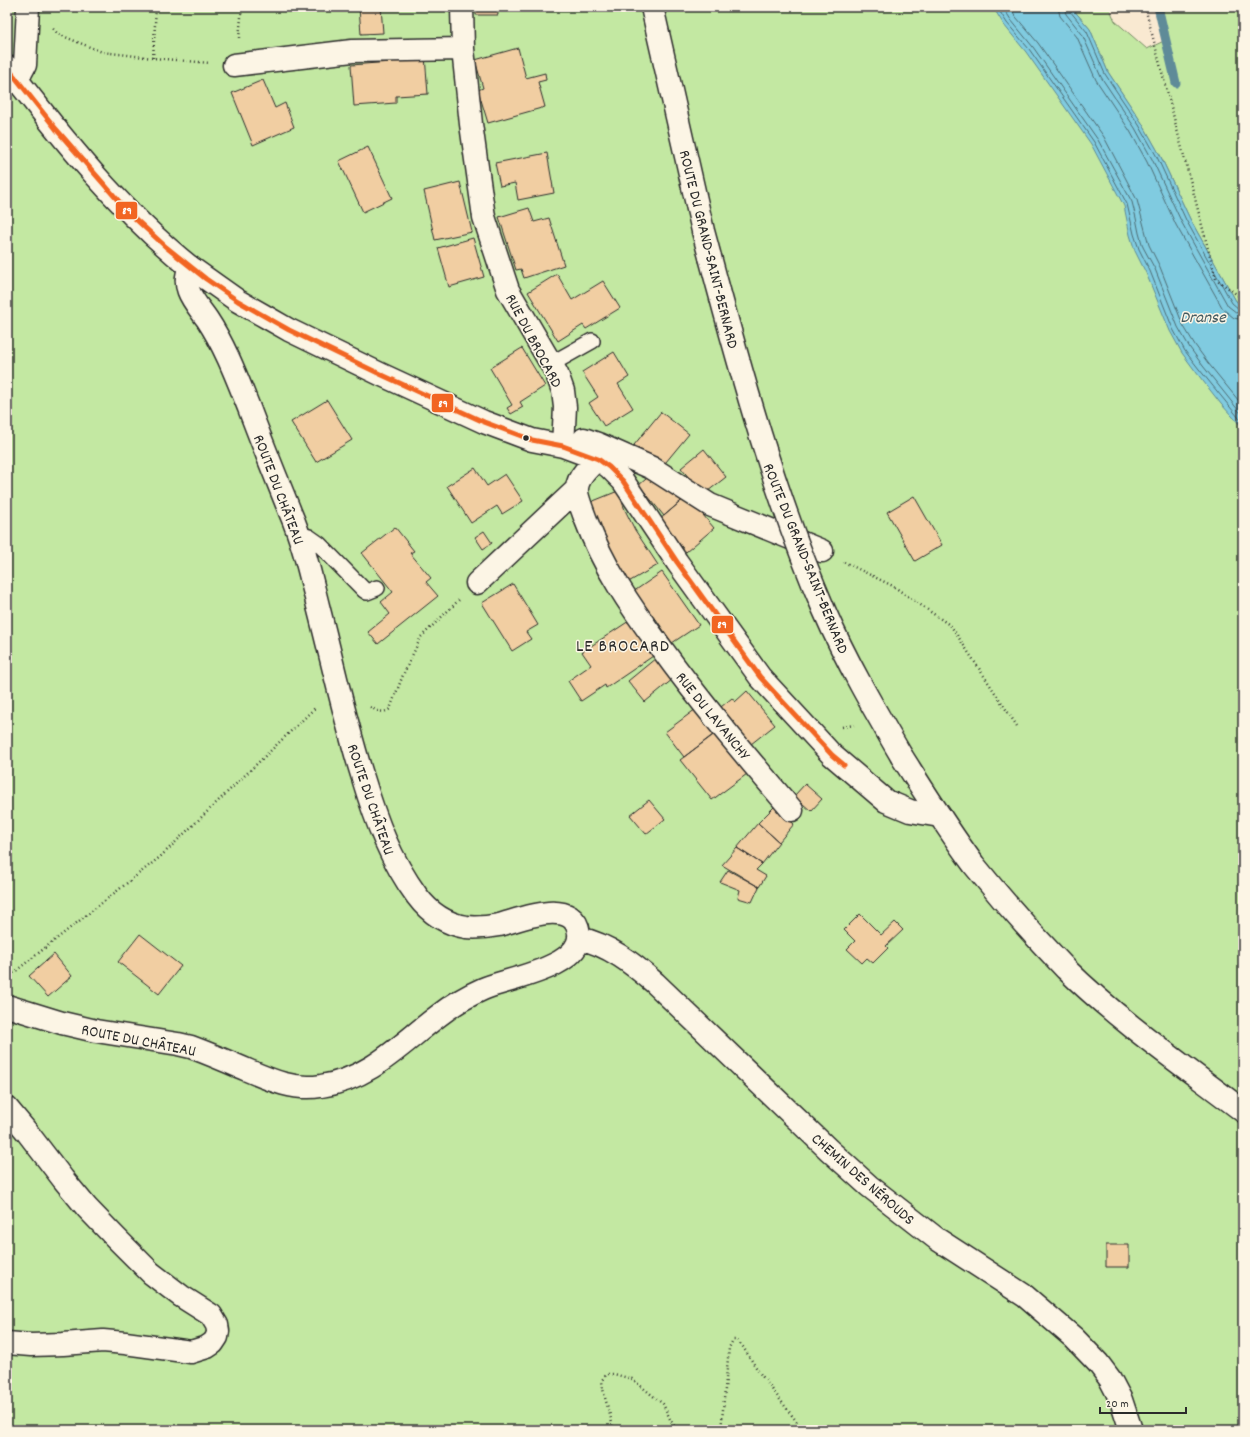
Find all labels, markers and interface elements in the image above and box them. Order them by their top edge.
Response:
street label: ROUTE DU GRAND-SAINT-BERNARD [672,148,743,351]
line badge: 89 [115,201,138,220]
text: 89 [122,204,132,220]
street label: RUE DU BROCARD [498,290,567,392]
water label: Dranse [1180,307,1227,331]
line badge: 89 [431,393,454,413]
text: 89 [438,397,448,413]
street label: ROUTE DU CHÂTEAU [246,432,309,548]
unlabelled marker [521,433,531,443]
street label: ROUTE DU GRAND-SAINT-BERNARD [756,460,854,658]
line badge: 89 [711,615,734,634]
text: 89 [717,618,727,634]
district label: LE BROCARD [576,635,670,660]
street label: RUE DU LAVANCHY [669,668,756,767]
street label: ROUTE DU CHÂTEAU [340,741,399,858]
street label: ROUTE DU CHÂTEAU [79,1019,198,1064]
street label: CHEMIN DES NÉROUDS [805,1128,919,1231]
scale bar [1100,1389,1186,1415]
text: 20 m [1106,1396,1129,1413]

